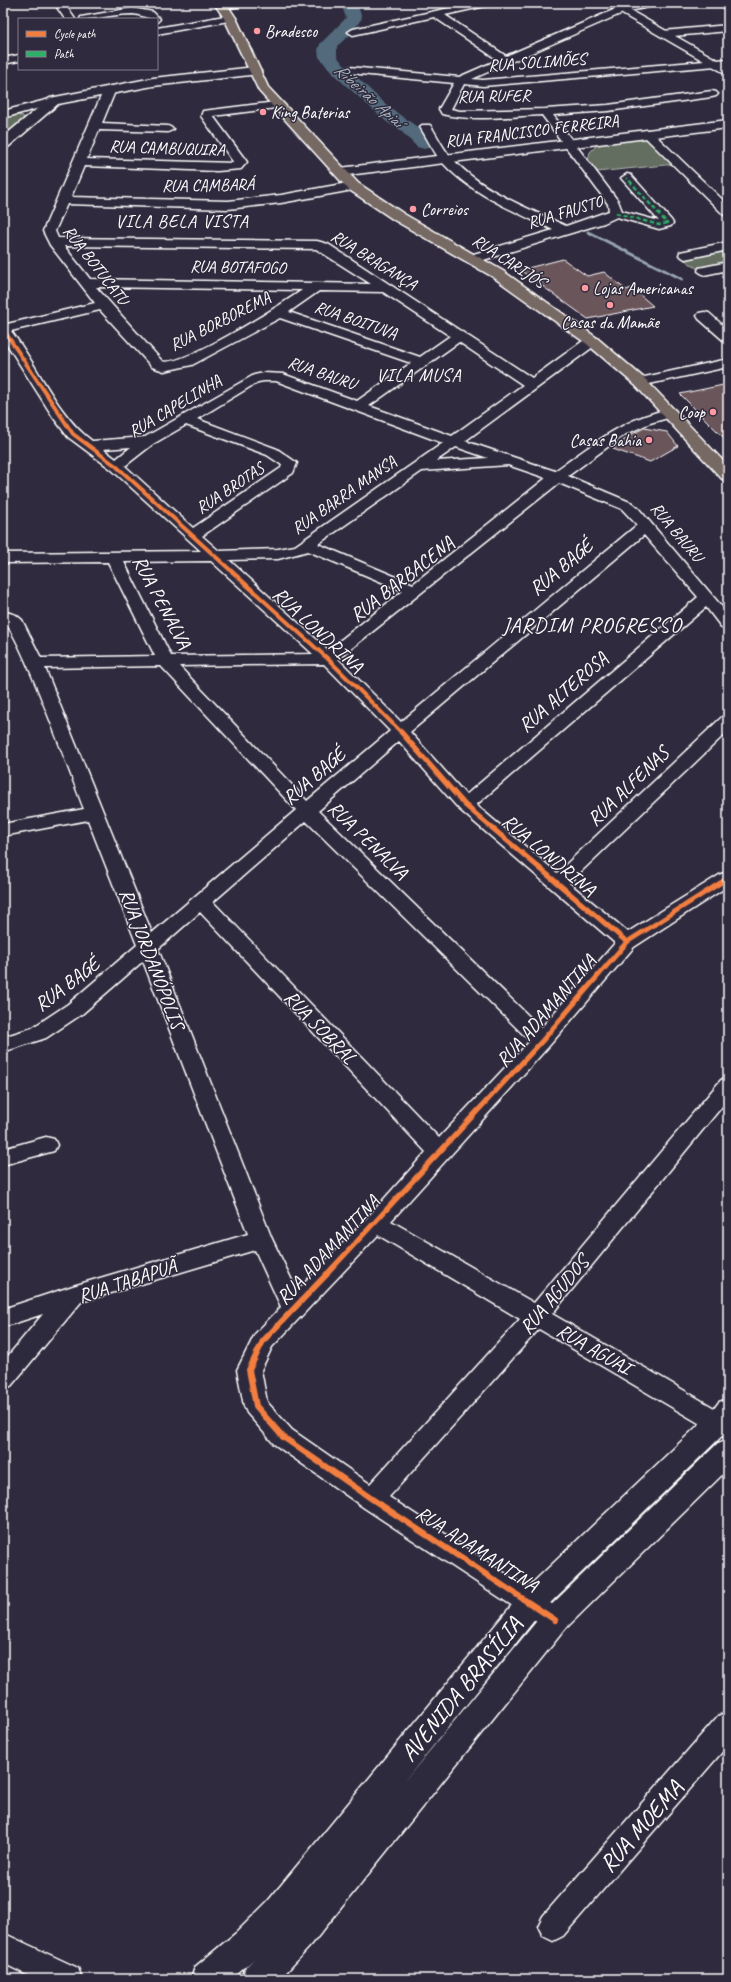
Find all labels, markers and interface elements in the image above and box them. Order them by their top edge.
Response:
legend [18,18,158,70]
place label: Bradesco [265,21,318,42]
text: Cycle path [54,26,96,42]
marker: Bradesco [252,26,262,36]
text: Path [54,46,74,62]
street label: RUA SOLIMÕES [487,48,590,76]
water label: Ribeirão Apiaí [330,58,413,136]
street label: RUA RUFER [458,85,532,107]
place label: King Baterias [271,102,350,123]
marker: King Baterias [258,107,268,117]
street label: RUA FRANCISCO FERREIRA [444,110,620,152]
street label: RUA CAMBUQUIRA [109,135,227,161]
street label: RUA CAMBARÁ [162,173,257,196]
street label: RUA FAUSTO [525,190,607,233]
place label: Correios [421,199,470,220]
marker: Correios [408,204,418,214]
district label: VILA BELA VISTA [115,210,249,232]
street label: RUA BOTUCATU [58,221,135,311]
street label: RUA BRAGANÇA [327,225,422,296]
street label: RUA CARIJÓS [468,229,553,294]
street label: RUA BOTAFOGO [190,256,288,278]
place label: Lojas Americanas [593,278,695,299]
marker: Lojas Americanas [580,283,590,293]
street label: RUA BORBOREMA [166,286,274,355]
street label: RUA BOITUVA [312,296,401,344]
marker: Casas da Mamãe [605,300,615,310]
place label: Casas da Mamãe [561,312,660,333]
street label: RUA BAURU [285,352,362,395]
district label: VILA MUSA [376,364,462,386]
street label: RUA CAPELINHA [125,370,226,442]
place label: Coop [679,402,707,423]
marker: Coop [708,407,718,417]
place label: Casas Bahia [570,430,642,451]
marker: Casas Bahia [644,435,654,445]
street label: RUA BARRA MANSA [288,451,401,539]
street label: RUA BROTAS [192,456,270,519]
street label: RUA BAURU [646,498,710,568]
street label: RUA BARBACENA [345,530,460,627]
street label: RUA BAGÉ [524,532,600,601]
street label: RUA PENALVA [127,551,197,654]
street label: RUA LONDRINA [267,582,369,679]
district label: JARDIM PROGRESSO [501,612,683,638]
street label: RUA ALTEROSA [513,646,614,738]
street label: RUA ALFENAS [582,739,676,831]
street label: RUA BAGÉ [277,740,352,810]
street label: RUA PENALVA [323,796,414,885]
street label: RUA LONDRINA [497,808,602,902]
street label: RUA JORDANÓPOLIS [114,885,191,1036]
street label: RUA ADAMANTINA [490,949,602,1072]
street label: RUA BAGÉ [29,950,106,1017]
street label: RUA SOBRAL [279,985,362,1070]
street label: RUA ADAMANTINA [271,1189,386,1310]
street label: RUA AGUDOS [514,1247,597,1339]
street label: RUA TABAPUÃ [75,1252,183,1309]
street label: RUA AGUAI [552,1318,639,1382]
street label: RUA ADAMANTINA [411,1500,544,1598]
street label: AVENIDA BRASÍLIA [393,1610,529,1767]
street label: RUA MOEMA [593,1773,690,1878]

